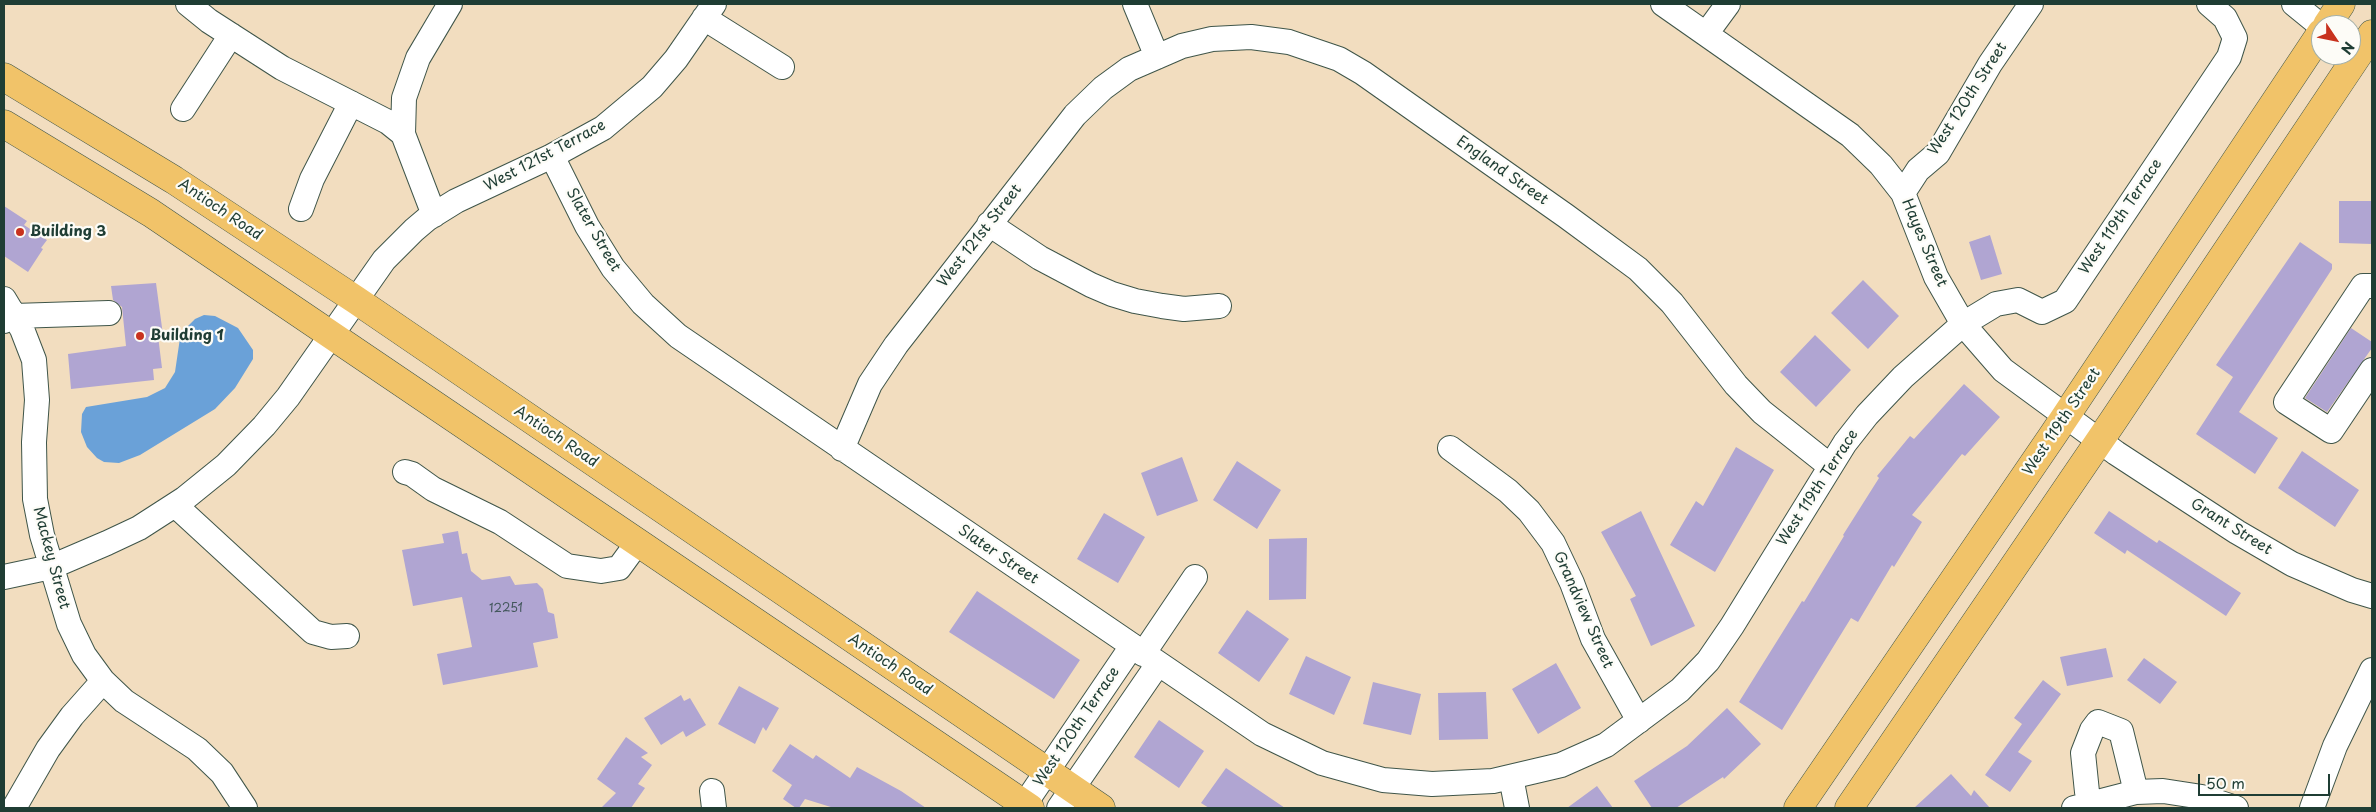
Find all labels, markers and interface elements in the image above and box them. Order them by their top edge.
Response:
north arrow [2311,15,2361,65]
text: N [2336,38,2360,59]
street label: West 120th Street [1925,39,2011,159]
street label: West 121st Terrace [481,116,609,196]
street label: England Street [1453,133,1551,209]
street label: West 119th Terrace [2076,156,2166,278]
street label: Antioch Road [175,175,265,245]
street label: West 121st Street [934,181,1026,291]
street label: Slater Street [562,185,624,275]
street label: Hayes Street [1897,196,1951,290]
place label: Building 3 [30,223,106,241]
marker: Building 3 [14,226,26,238]
place label: Building 1 [150,327,224,345]
marker: Building 1 [134,330,146,342]
street label: West 119th Street [2019,365,2105,479]
street label: Antioch Road [511,402,601,472]
street label: West 119th Terrace [1774,426,1862,550]
street label: Grant Street [2187,495,2275,559]
street label: Mackey Street [29,505,73,611]
street label: Slater Street [954,521,1042,589]
street label: Grandview Street [1549,549,1617,671]
house number: 12251 [489,602,523,616]
street label: Antioch Road [845,630,935,700]
street label: West 120th Terrace [1030,664,1124,790]
scale bar [2201,764,2334,796]
text: 50 m [2206,771,2245,794]

